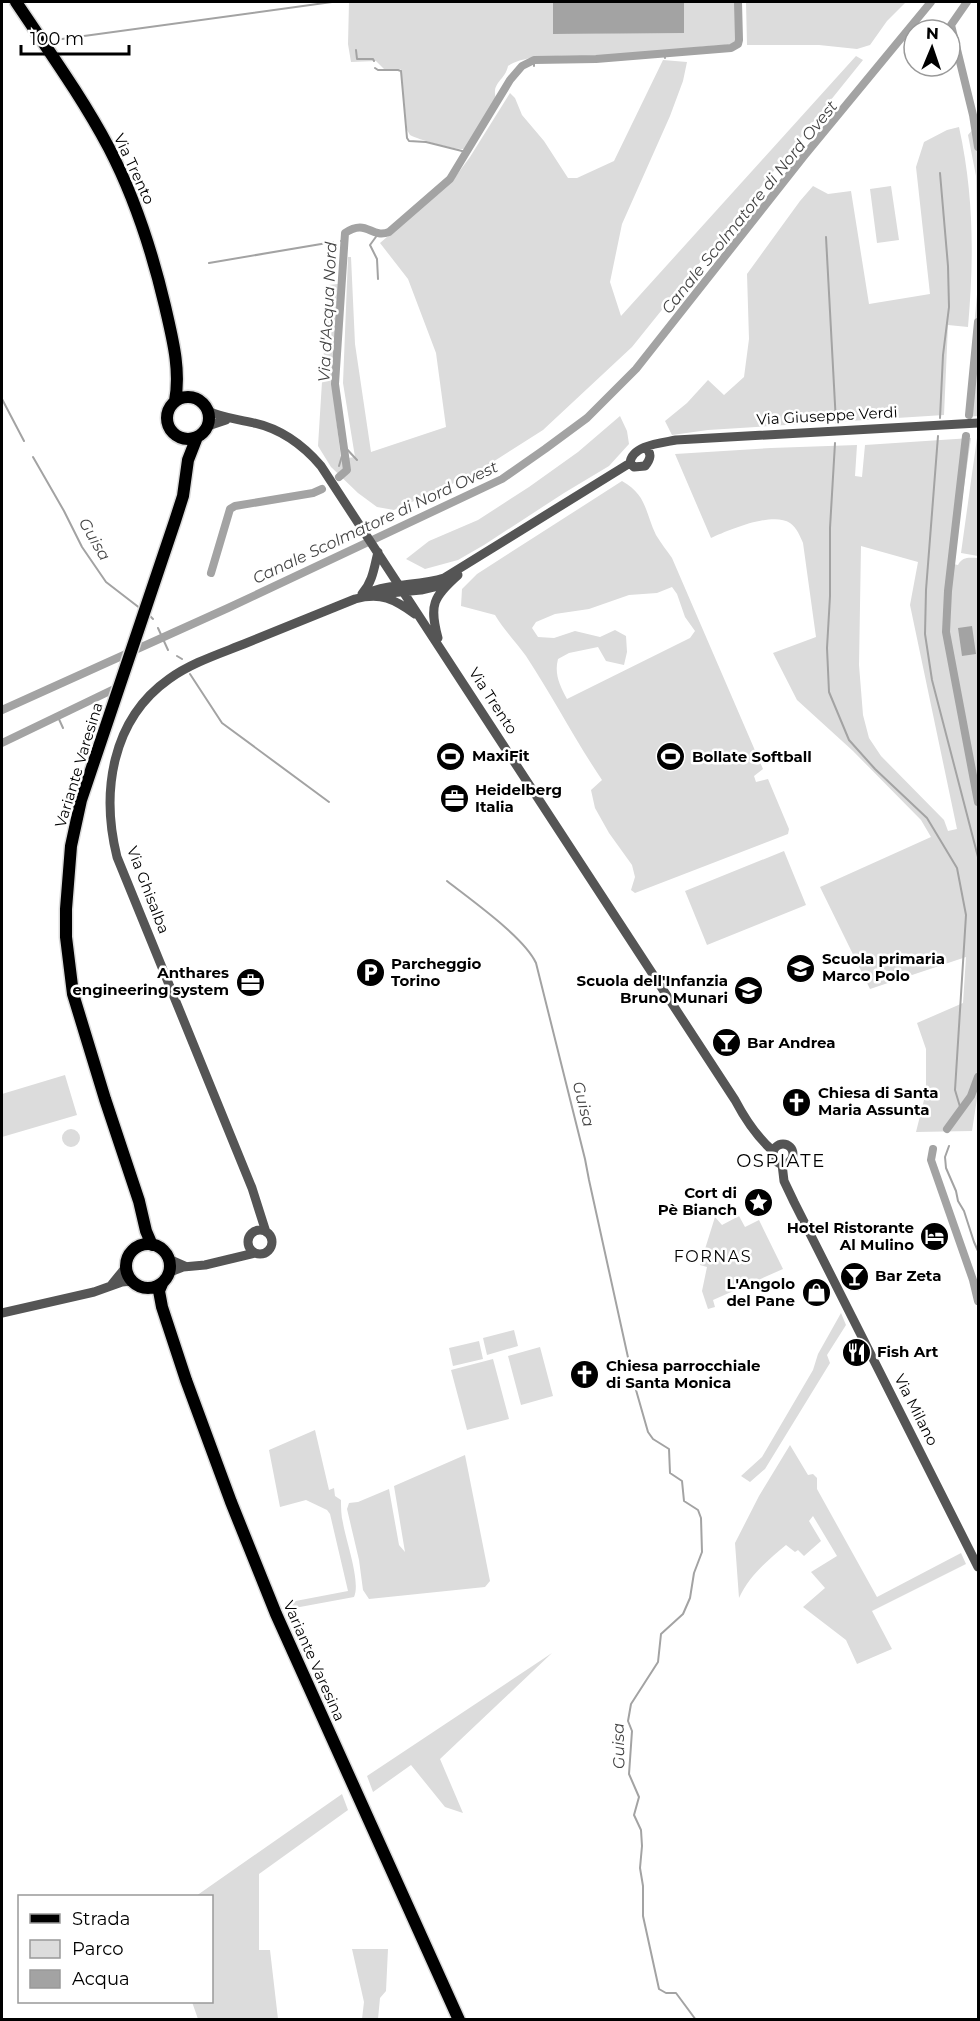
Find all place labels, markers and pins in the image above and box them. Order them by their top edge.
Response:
sports icon: MaxiFit [435,740,467,772]
sports icon: Bollate Softball [655,741,687,773]
place label: MaxiFit [472,746,530,765]
place label: Bollate Softball [692,747,812,766]
place label: Heidelberg Italia [475,780,562,816]
office icon: Heidelberg Italia [438,783,470,815]
place label: Scuola primaria Marco Polo [822,949,945,985]
school or university icon: Scuola primaria Marco Polo [785,952,817,984]
place label: Parcheggio Torino [391,954,482,990]
parking icon: Parcheggio Torino [354,957,386,989]
place label: Anthares engineering system [72,963,229,999]
office icon: Anthares engineering system [234,966,266,998]
place label: Scuola dell'Infanzia Bruno Munari [577,971,728,1007]
school or university icon: Scuola dell'Infanzia Bruno Munari [733,974,765,1006]
bar icon: Bar Andrea [710,1027,742,1059]
place label: Bar Andrea [747,1033,836,1052]
place label: Chiesa di Santa Maria Assunta [818,1083,939,1119]
church icon: Chiesa di Santa Maria Assunta [781,1086,813,1118]
place label: Cort di Pè Bianch [658,1183,737,1219]
place icon: Cort di Pè Bianch [742,1186,774,1218]
place label: Hotel Ristorante Al Mulino [787,1218,914,1254]
hotel icon: Hotel Ristorante Al Mulino [919,1221,951,1253]
bar icon: Bar Zeta [838,1260,870,1292]
place label: Bar Zeta [875,1266,941,1285]
place label: L'Angolo del Pane [726,1274,795,1310]
shop icon: L'Angolo del Pane [800,1277,832,1309]
restaurant icon: Fish Art [840,1336,872,1368]
place label: Fish Art [877,1342,939,1361]
place label: Chiesa parrocchiale di Santa Monica [606,1356,760,1392]
church icon: Chiesa parrocchiale di Santa Monica [569,1359,601,1391]

